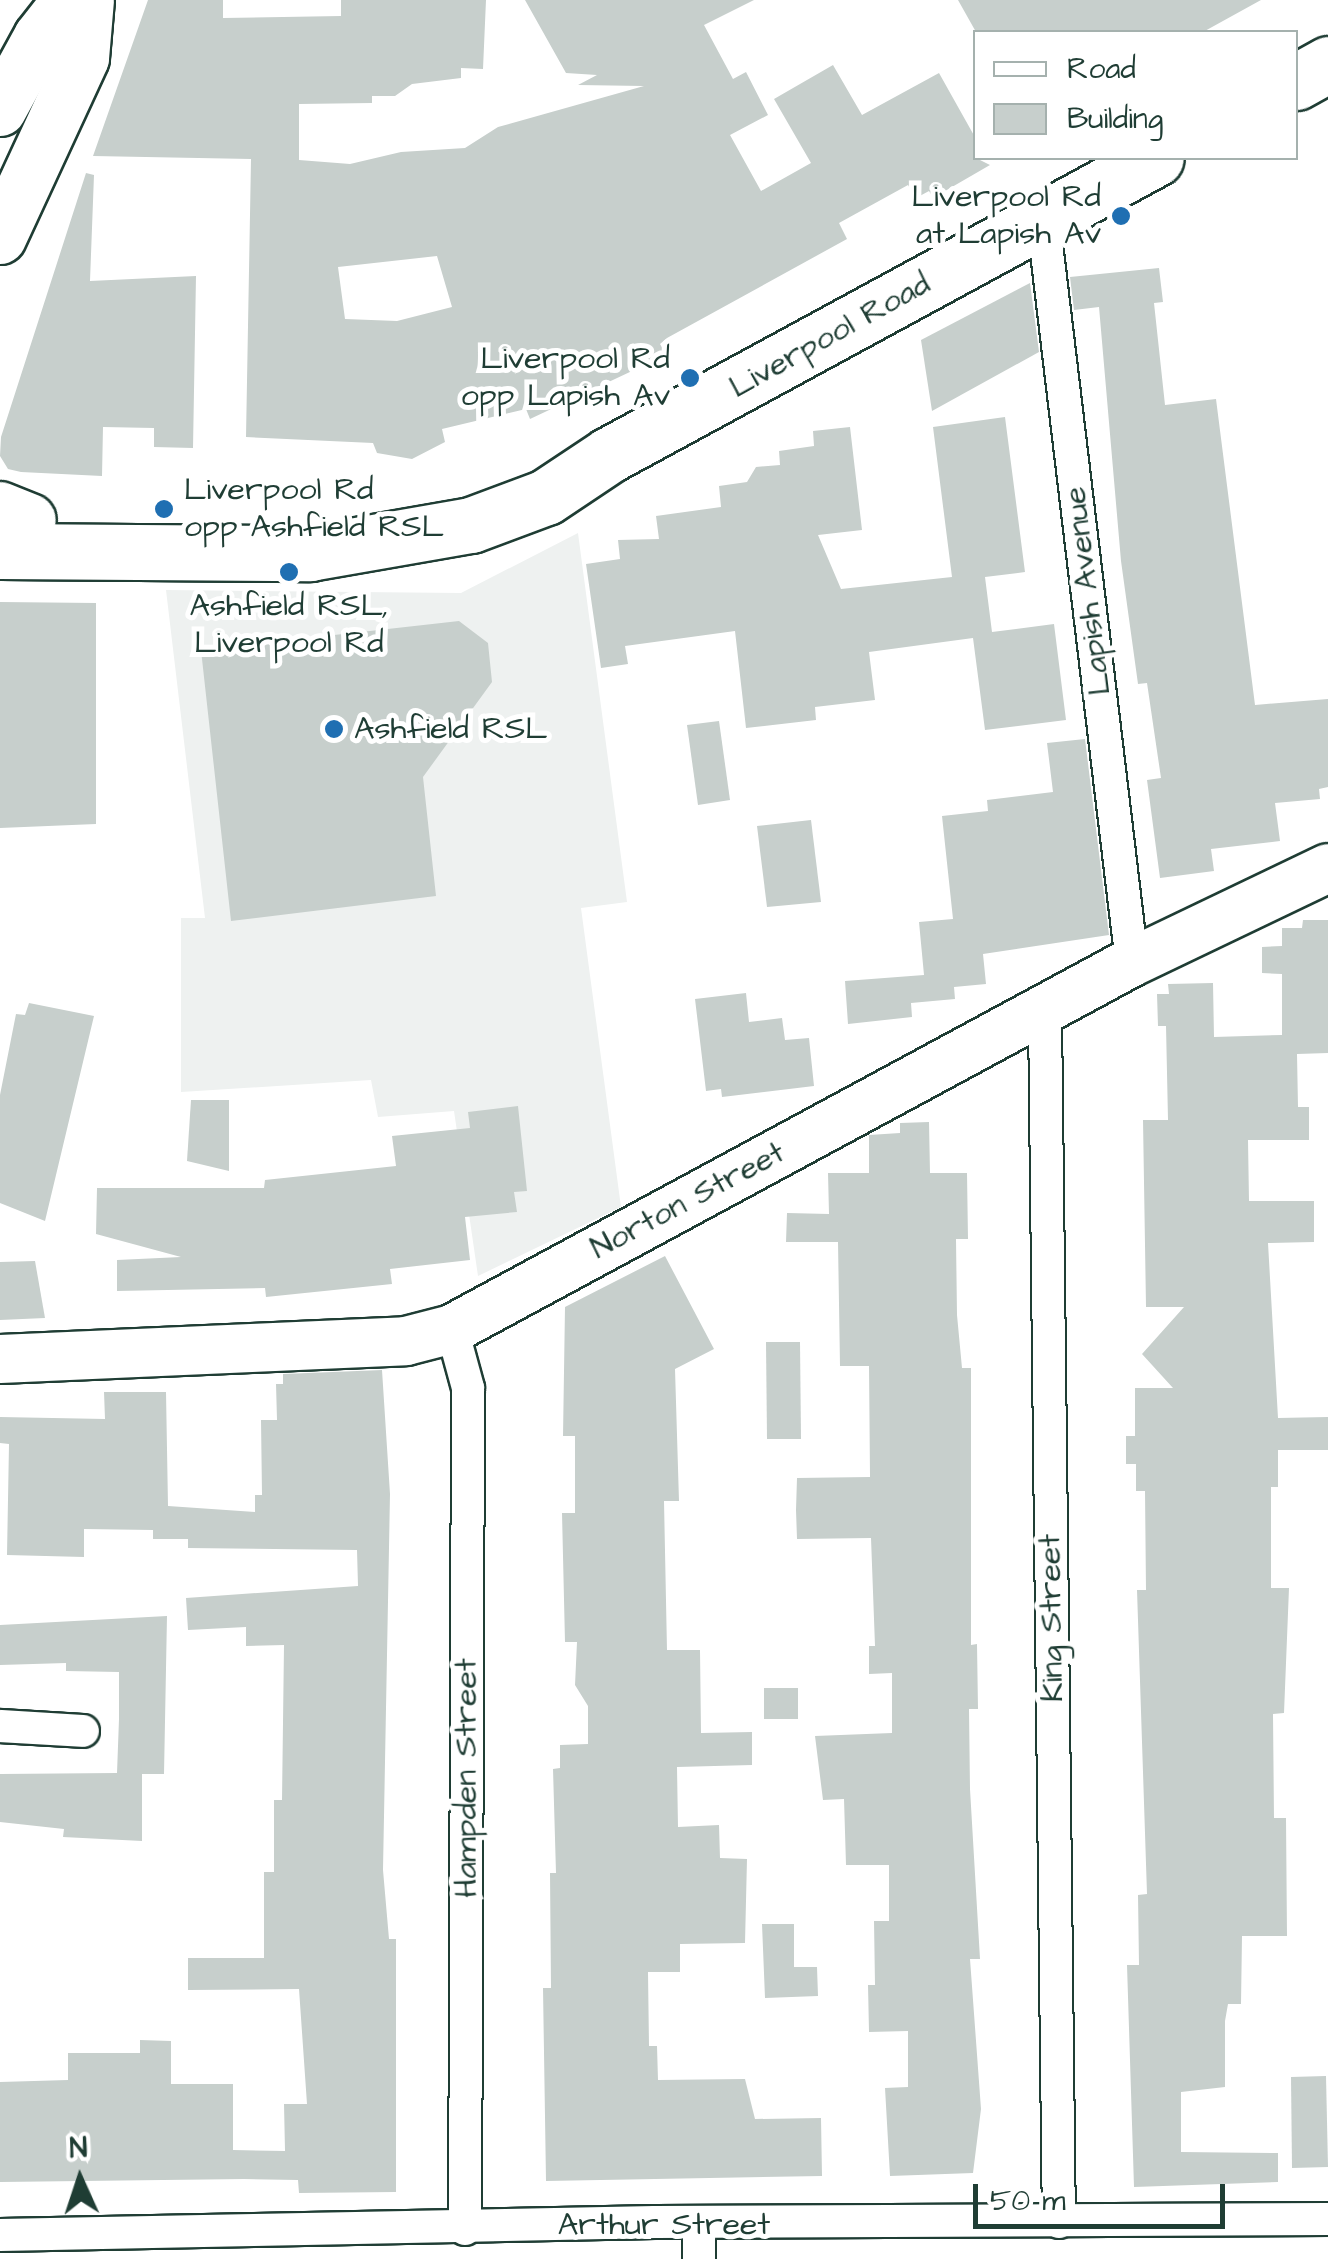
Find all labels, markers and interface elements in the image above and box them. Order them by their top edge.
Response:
legend [973,30,1298,160]
text: Road [1067,48,1136,90]
text: Building [1067,98,1163,140]
place label: Liverpool Rd at Lapish Av [912,179,1101,254]
marker: Liverpool Rd at Lapish Av [1110,205,1132,227]
street label: Liverpool Road [723,265,937,407]
place label: Liverpool Rd opp Lapish Av [461,341,670,416]
marker: Liverpool Rd opp Lapish Av [679,367,701,389]
place label: Liverpool Rd opp Ashfield RSL [184,472,444,547]
street label: Lapish Avenue [1056,485,1120,697]
marker: Liverpool Rd opp Ashfield RSL [153,498,175,520]
marker: Ashfield RSL, Liverpool Rd [278,561,300,583]
place label: Ashfield RSL, Liverpool Rd [189,588,389,663]
place label: Ashfield RSL [354,710,547,748]
marker: Ashfield RSL [323,718,345,740]
street label: Norton Street [584,1134,792,1268]
street label: King Street [1031,1534,1073,1702]
street label: Hampden Street [448,1658,486,1898]
north arrow [30,2129,130,2229]
text: N [69,2129,88,2168]
scale bar [978,2164,1230,2226]
text: 50 m [990,2180,1066,2222]
street label: Arthur Street [558,2206,770,2244]

